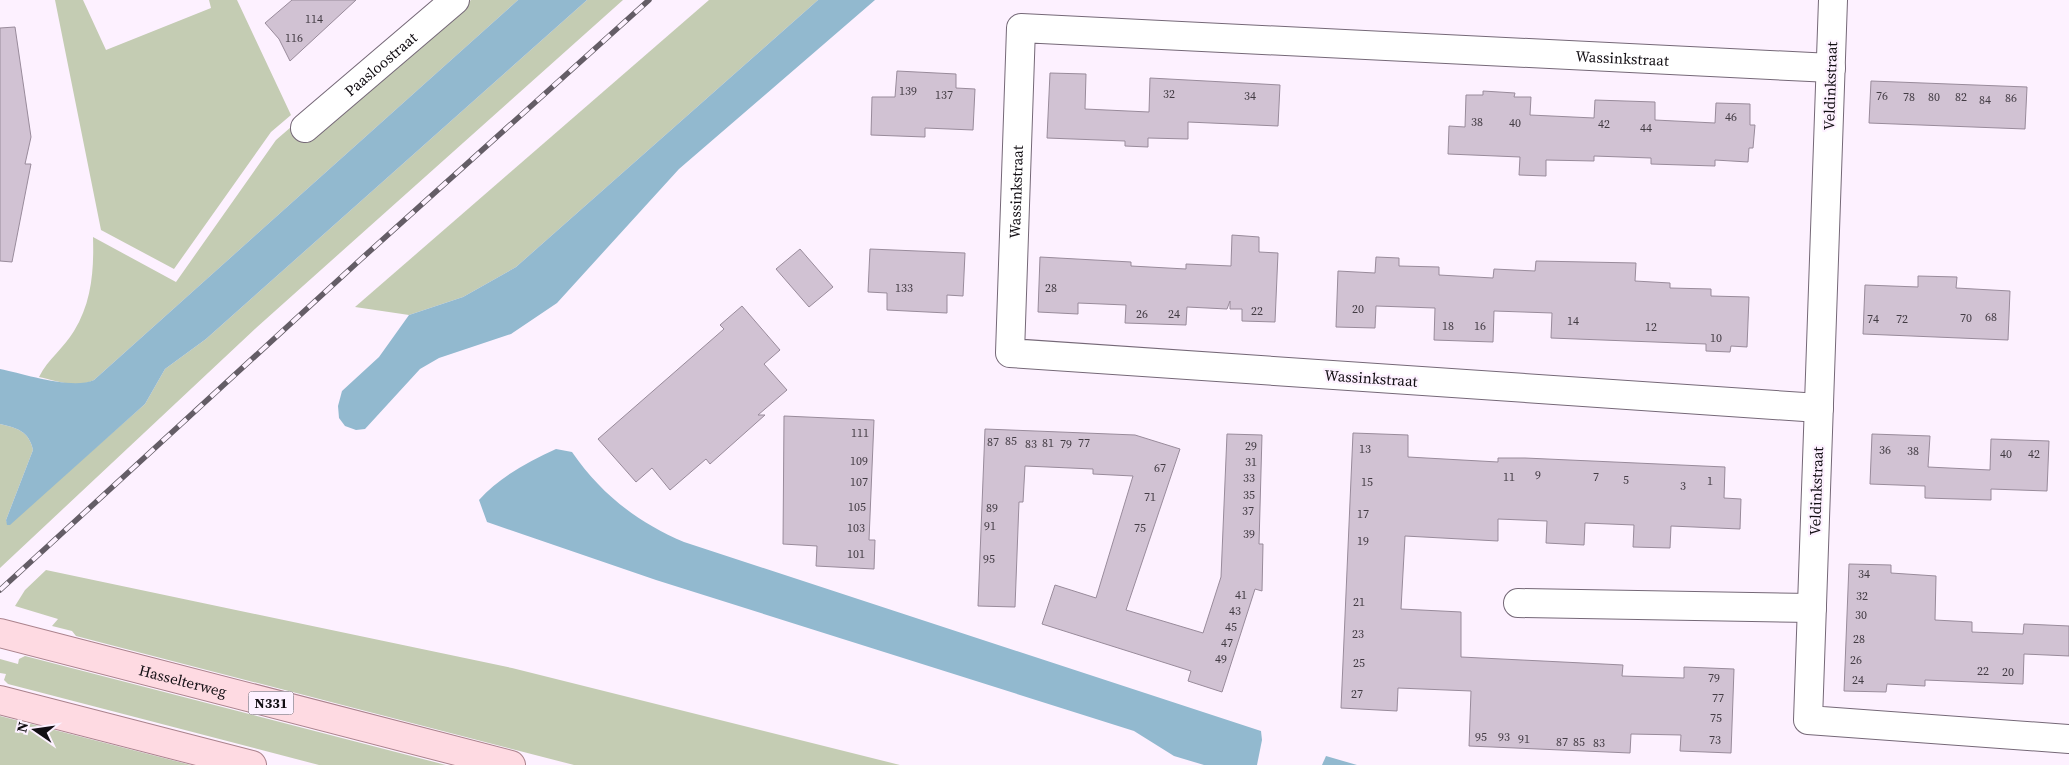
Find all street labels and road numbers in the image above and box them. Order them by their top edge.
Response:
street label: Paasloostraat [340,27,421,101]
street label: Veldinkstraat [1818,41,1842,131]
street label: Wassinkstraat [1575,45,1670,70]
street label: Wassinkstraat [1003,145,1028,239]
street label: Wassinkstraat [1324,364,1418,392]
street label: Veldinkstraat [1804,446,1828,536]
street label: Hasselterweg [137,659,229,702]
road number: N331 [248,691,294,714]

